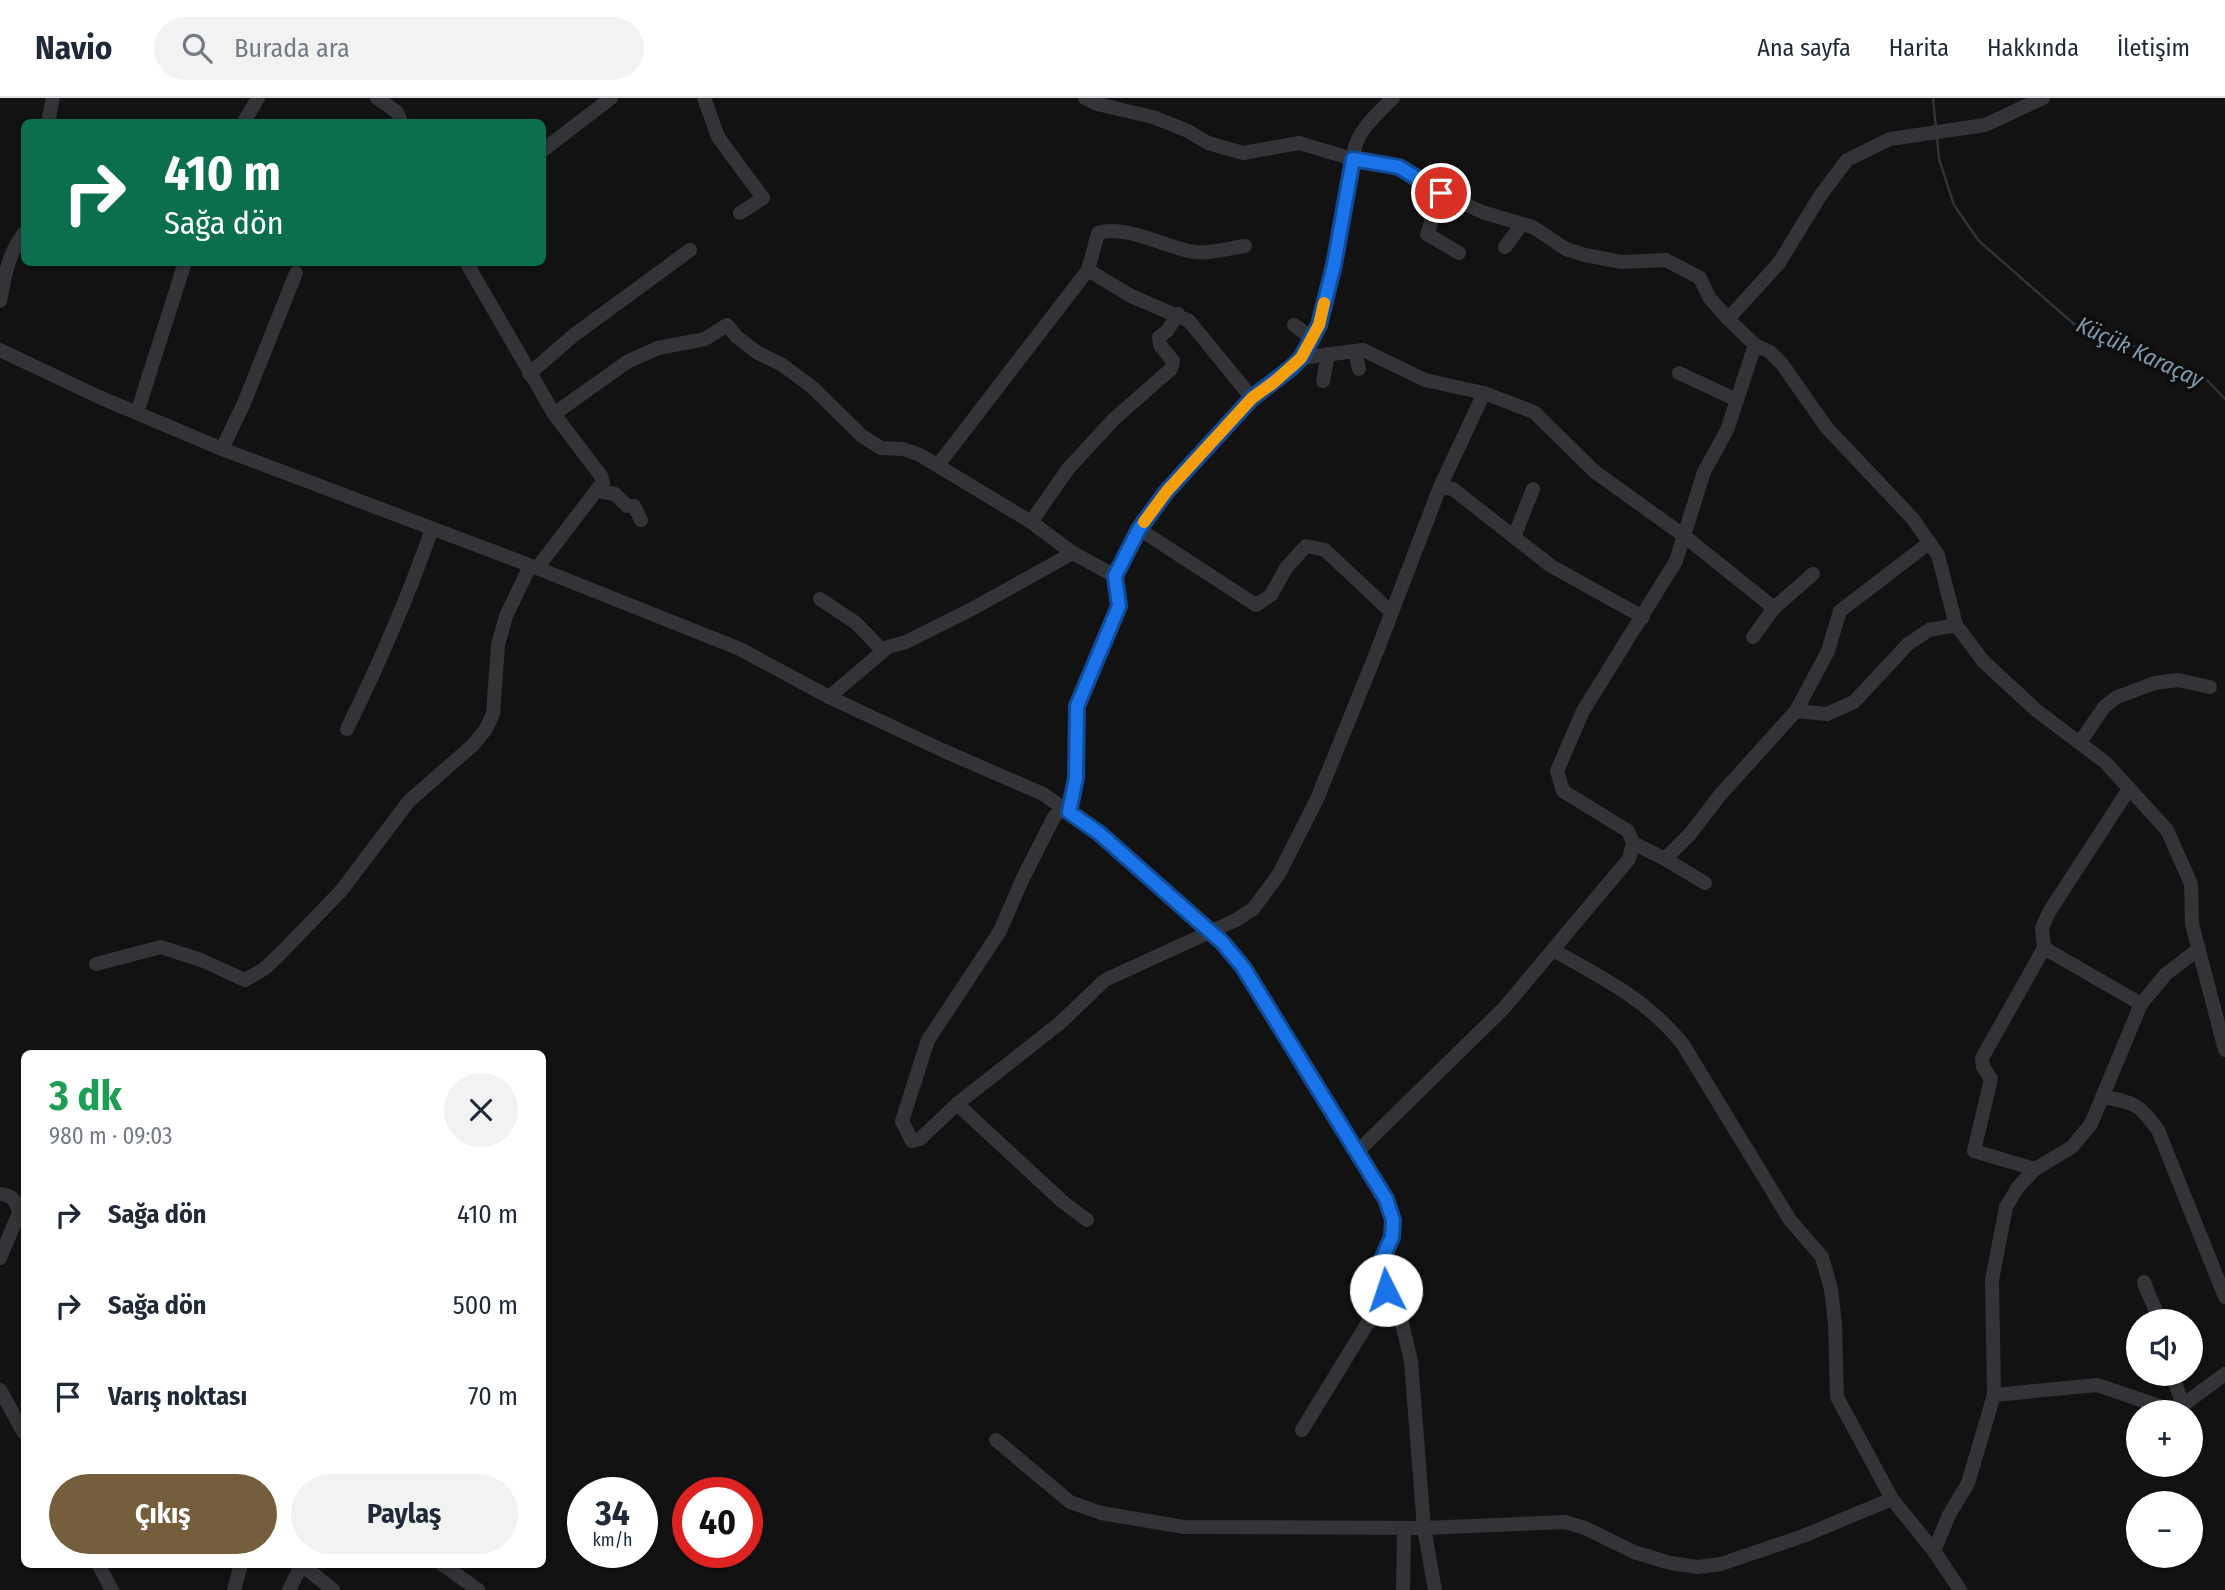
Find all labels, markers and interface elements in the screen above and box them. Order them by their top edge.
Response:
search box [154,17,644,80]
text: Navio [35,28,112,68]
icon: search [178,29,216,67]
text: Burada ara [234,33,350,64]
text: Ana sayfa [1757,34,1851,62]
text: Harita [1889,34,1949,62]
text: Hakkında [1987,34,2079,62]
text: İletişim [2117,34,2190,62]
text: 410 m [164,144,281,203]
icon: right [49,147,140,238]
pin [1411,163,1471,223]
icon: arrive [1422,174,1460,212]
text: Sağa dön [164,204,284,242]
water label: Küçük Karaçay [2072,310,2209,394]
text: 3 dk [49,1071,122,1121]
button: close [444,1073,518,1147]
text: 980 m · 09:03 [49,1122,172,1150]
icon: right [49,1196,87,1234]
text: Sağa dön [108,1199,207,1230]
text: 410 m [457,1199,518,1230]
position arrow [1349,1253,1423,1327]
icon: right [49,1287,87,1325]
text: Sağa dön [108,1290,207,1321]
text: 500 m [453,1290,518,1321]
map controls [2126,1309,2203,1568]
button: sound [2126,1309,2203,1386]
icon: arrive [49,1378,87,1416]
text: Varış noktası [108,1381,247,1412]
text: 70 m [468,1381,518,1412]
button: + [2126,1400,2203,1477]
button: Çıkış [49,1474,277,1554]
button: Paylaş [291,1474,518,1554]
speed limit sign: 40 [672,1477,763,1568]
button: − [2126,1491,2203,1568]
text: 34 [595,1492,630,1534]
text: km/h [592,1529,633,1551]

